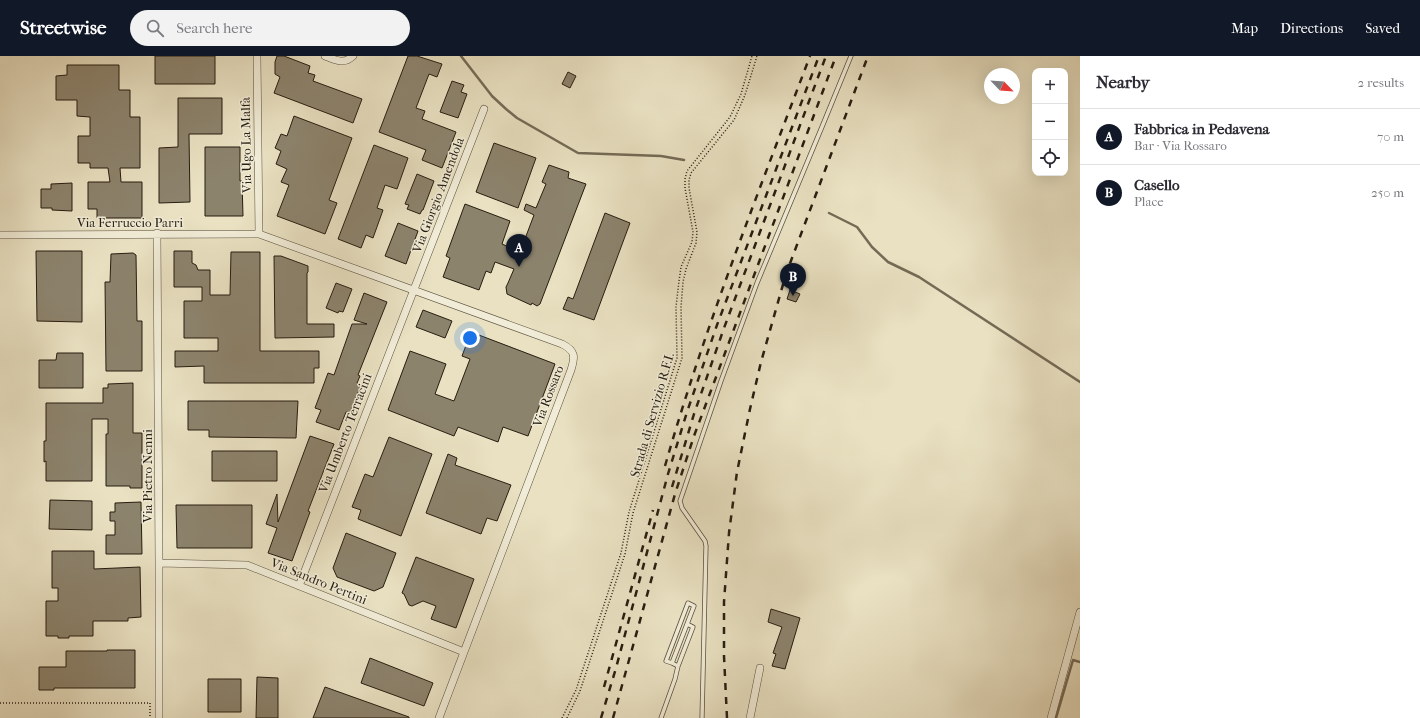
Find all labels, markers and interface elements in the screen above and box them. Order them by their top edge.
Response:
search box [130,10,410,46]
text: Streetwise [20,17,106,39]
icon: search [144,17,166,39]
text: Search here [176,19,252,37]
text: Map [1231,20,1258,37]
text: Directions [1280,20,1343,37]
text: Saved [1365,20,1400,37]
north arrow [984,68,1020,104]
map controls [1032,68,1068,176]
button: + [1032,68,1068,104]
text: Nearby [1096,72,1150,92]
text: 2 results [1358,75,1404,90]
street label: Via Ugo La Malfa [238,96,254,194]
button: − [1032,104,1068,140]
text: Fabbrica in Pedavena [1134,120,1270,138]
text: A [1105,129,1113,144]
text: 70 m [1377,129,1404,144]
street label: Via Giorgio Amendola [409,134,467,256]
text: Bar · Via Rossaro [1134,138,1227,153]
button: locate [1032,140,1068,176]
text: Casello [1134,176,1180,194]
text: B [1105,185,1113,200]
text: 250 m [1371,185,1404,200]
text: Place [1134,194,1164,209]
street label: Via Ferruccio Parri [76,215,183,230]
pin: A [506,234,532,267]
pin: B [780,263,806,296]
your location [460,328,480,348]
street label: Strada di Servizio R.F.I. [627,351,677,479]
street label: Via Rossaro [529,363,567,430]
street label: Via Umberto Terracini [315,371,375,496]
street label: Via Pietro Nenni [140,429,155,524]
street label: Via Sandro Pertini [268,554,370,607]

